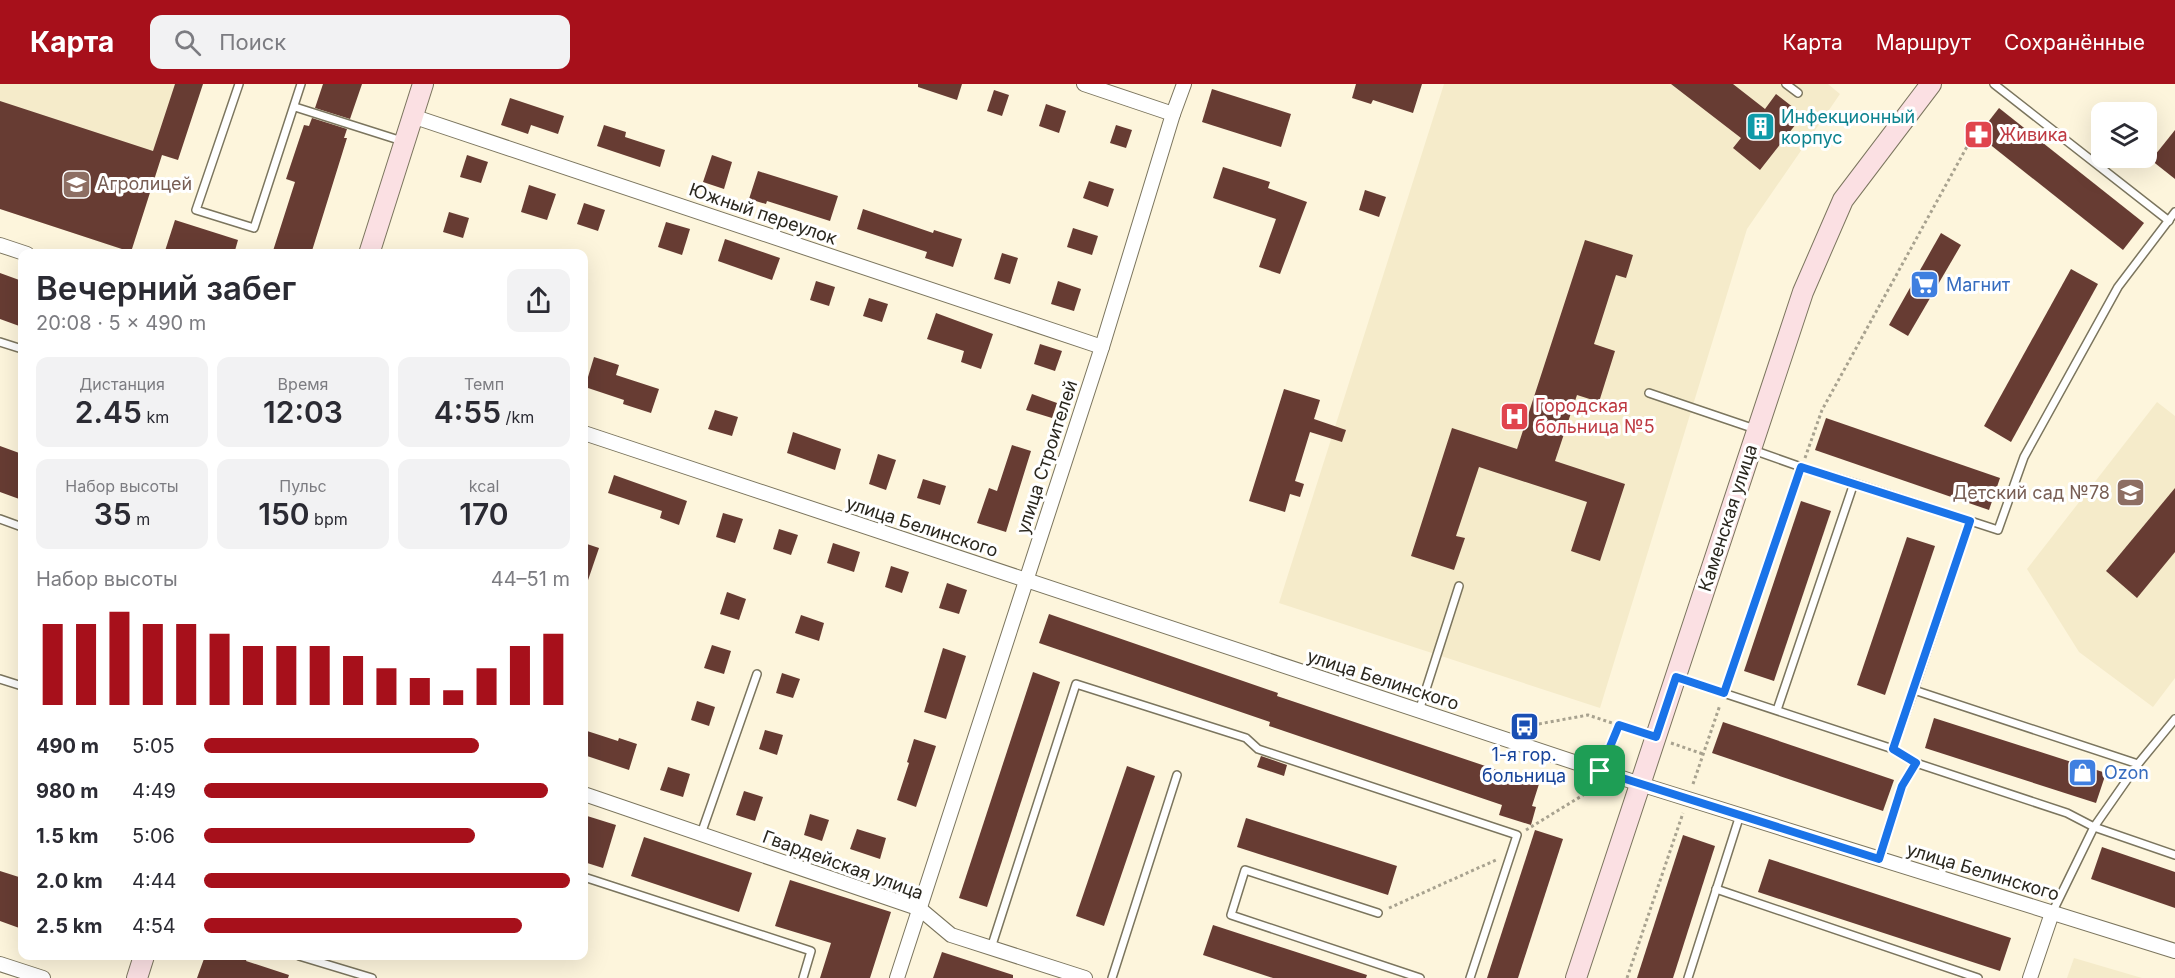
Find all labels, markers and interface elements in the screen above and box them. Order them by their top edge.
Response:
search box [150,15,570,69]
text: Карта [30,25,114,59]
icon: search [171,26,204,59]
text: Поиск [219,29,286,55]
text: Карта [1782,30,1843,55]
text: Маршрут [1876,30,1971,55]
text: Сохранённые [2004,30,2145,55]
map controls [2091,102,2157,168]
button: layers [2091,102,2157,168]
place label: Инфекционный корпус [1781,106,1915,148]
building icon: Инфекционный корпус [1744,111,1776,143]
pharmacy icon: Живика [1962,119,1994,151]
place label: Живика [1999,124,2068,145]
school or university icon: Агролицей [60,168,92,200]
place label: Агролицей [97,173,192,194]
street label: Южный переулок [687,178,840,249]
text: Вечерний забег [36,268,296,308]
button: share [507,269,570,332]
supermarket icon: Магнит [1909,269,1941,301]
place label: Магнит [1946,274,2011,295]
text: 20:08 · 5 × 490 m [36,311,206,335]
text: Дистанция [79,374,165,394]
text: Время [278,374,328,394]
text: Темп [464,374,504,394]
street label: улица Строителей [1012,377,1081,536]
text: 2.45 [75,394,142,430]
text: 12:03 [263,394,343,430]
text: 4:55 [434,394,501,430]
place label: Городская больница №5 [1535,395,1655,437]
hospital icon: Городская больница №5 [1498,400,1530,432]
text: km [142,407,169,427]
text: /km [501,407,534,427]
street label: Каменская улица [1694,442,1761,594]
text: Набор высоты [65,476,179,496]
text: Пульс [279,476,327,496]
text: kcal [469,476,499,496]
school or university icon: Детский сад №78 [2115,477,2147,509]
place label: Детский сад №78 [1953,482,2110,503]
street label: улица Белинского [843,492,1001,561]
text: 35 [94,496,132,532]
text: 150 [258,496,310,532]
text: 170 [459,496,509,532]
text: m [132,509,150,529]
text: bpm [310,509,348,529]
text: Набор высоты [36,567,178,591]
text: 44–51 m [491,567,570,591]
street label: улица Белинского [1304,645,1462,714]
bus stop icon: 1-я гор. больница [1508,710,1540,742]
text: 490 m [36,734,99,758]
text: 5:05 [132,734,175,758]
place label: 1-я гор. больница [1482,744,1566,786]
pin [1574,745,1625,796]
icon: arrive [1583,754,1616,787]
shop icon: Ozon [2067,757,2099,789]
place label: Ozon [2104,762,2149,783]
text: 980 m [36,779,98,803]
text: 4:49 [132,779,176,803]
text: 1.5 km [36,824,99,848]
text: 5:06 [132,824,175,848]
street label: Гвардейская улица [760,826,926,903]
street label: улица Белинского [1904,838,2062,905]
text: 2.0 km [36,869,103,893]
text: 4:44 [132,869,177,893]
text: 2.5 km [36,914,103,938]
text: 4:54 [132,914,176,938]

